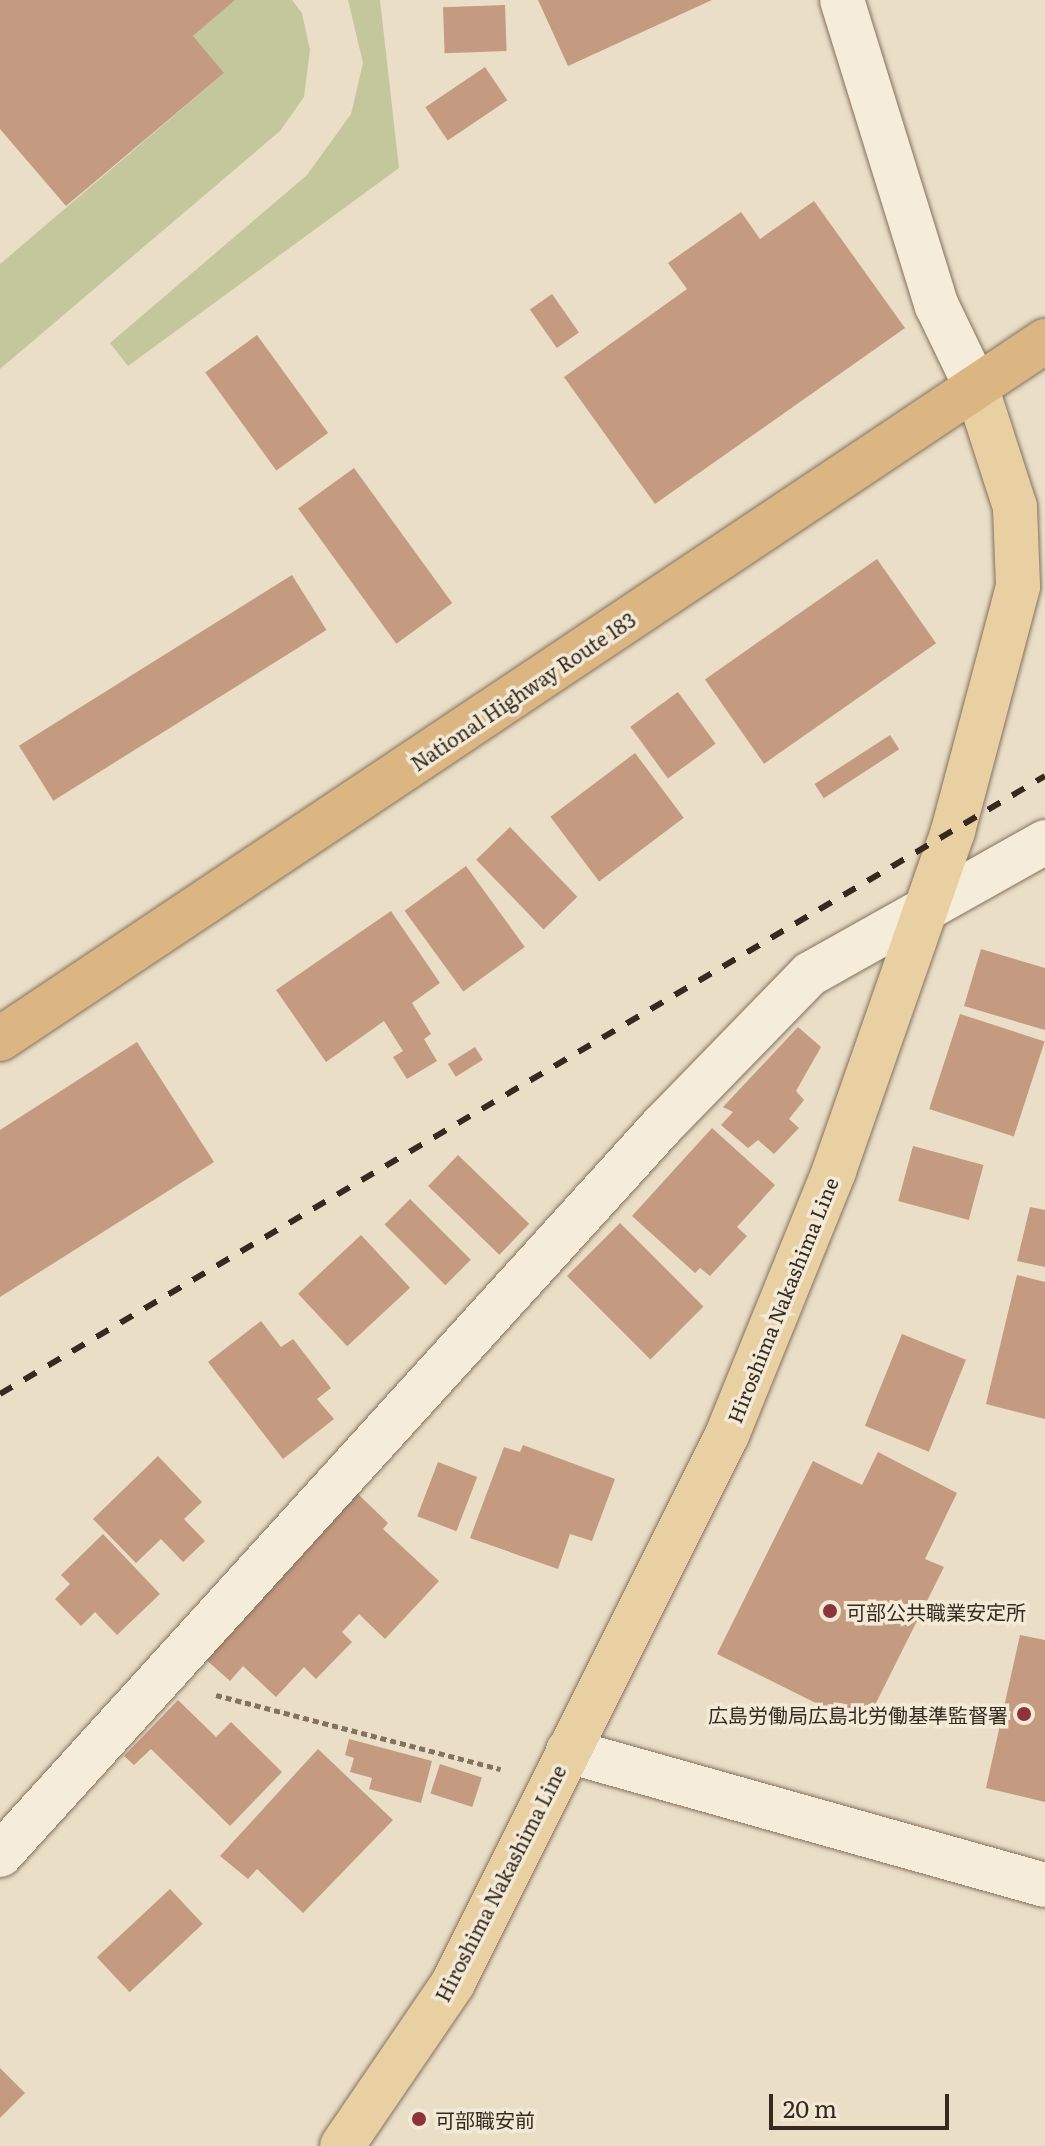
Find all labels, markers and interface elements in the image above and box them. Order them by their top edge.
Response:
street label: National Highway Route 183 [406,607,640,775]
street label: Hiroshima Nakashima Line [722,1174,842,1426]
place label: 可部公共職業安定所 [846,1599,1026,1623]
marker: 可部公共職業安定所 [821,1602,839,1620]
place label: 広島労働局広島北労働基準監督署 [708,1702,1008,1726]
marker: 広島労働局広島北労働基準監督署 [1015,1705,1033,1723]
street label: Hiroshima Nakashima Line [430,1761,570,2005]
scale bar [773,2078,953,2128]
text: 20 m [783,2090,837,2125]
place label: 可部職安前 [435,2107,535,2131]
marker: 可部職安前 [410,2110,428,2128]

